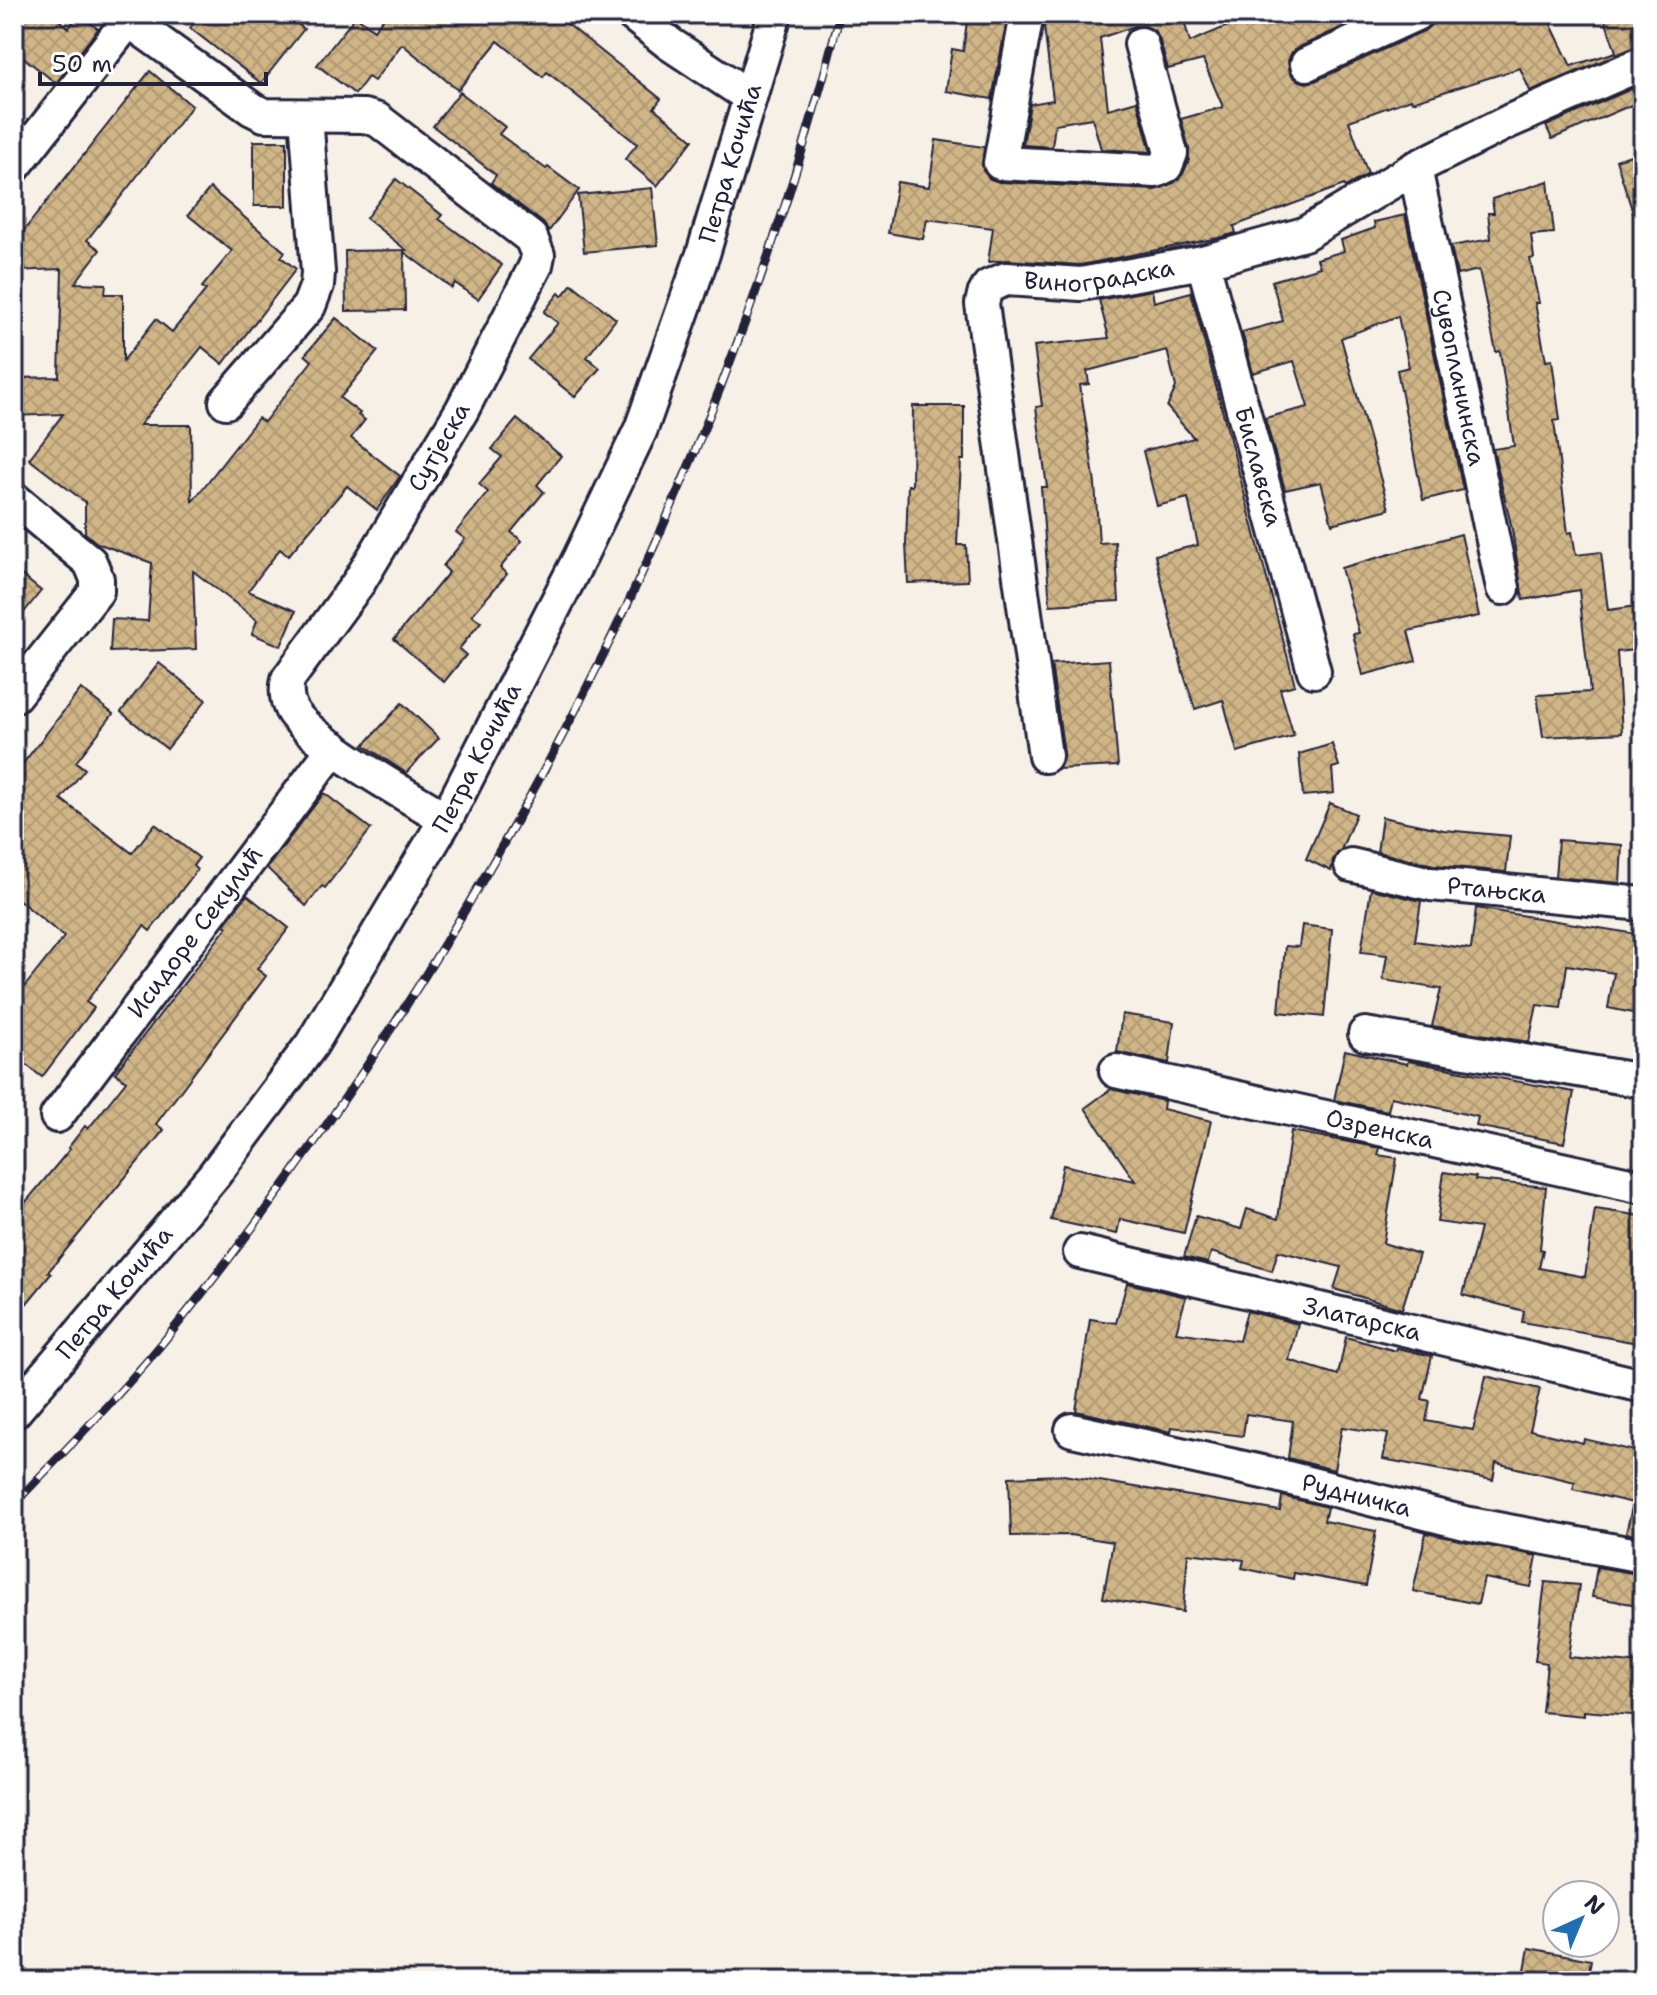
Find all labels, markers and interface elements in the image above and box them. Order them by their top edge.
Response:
scale bar [40,36,266,86]
text: 50 m [52,48,112,80]
street label: Петра Кочића [691,80,769,247]
street label: Виноградска [1023,252,1177,300]
street label: Сувопланинска [1425,286,1493,469]
street label: Сутјеска [401,396,477,498]
street label: Биславска [1227,403,1290,530]
street label: Петра Кочића [425,677,529,839]
street label: Исидоре Секулић [120,840,270,1025]
street label: Ртањска [1445,870,1548,911]
street label: Озренска [1323,1102,1437,1156]
street label: Петра Кочића [49,1219,180,1366]
street label: Златарска [1300,1290,1424,1349]
street label: Рудничка [1298,1466,1415,1525]
north arrow [1541,1879,1621,1959]
text: N [1578,1888,1611,1921]

